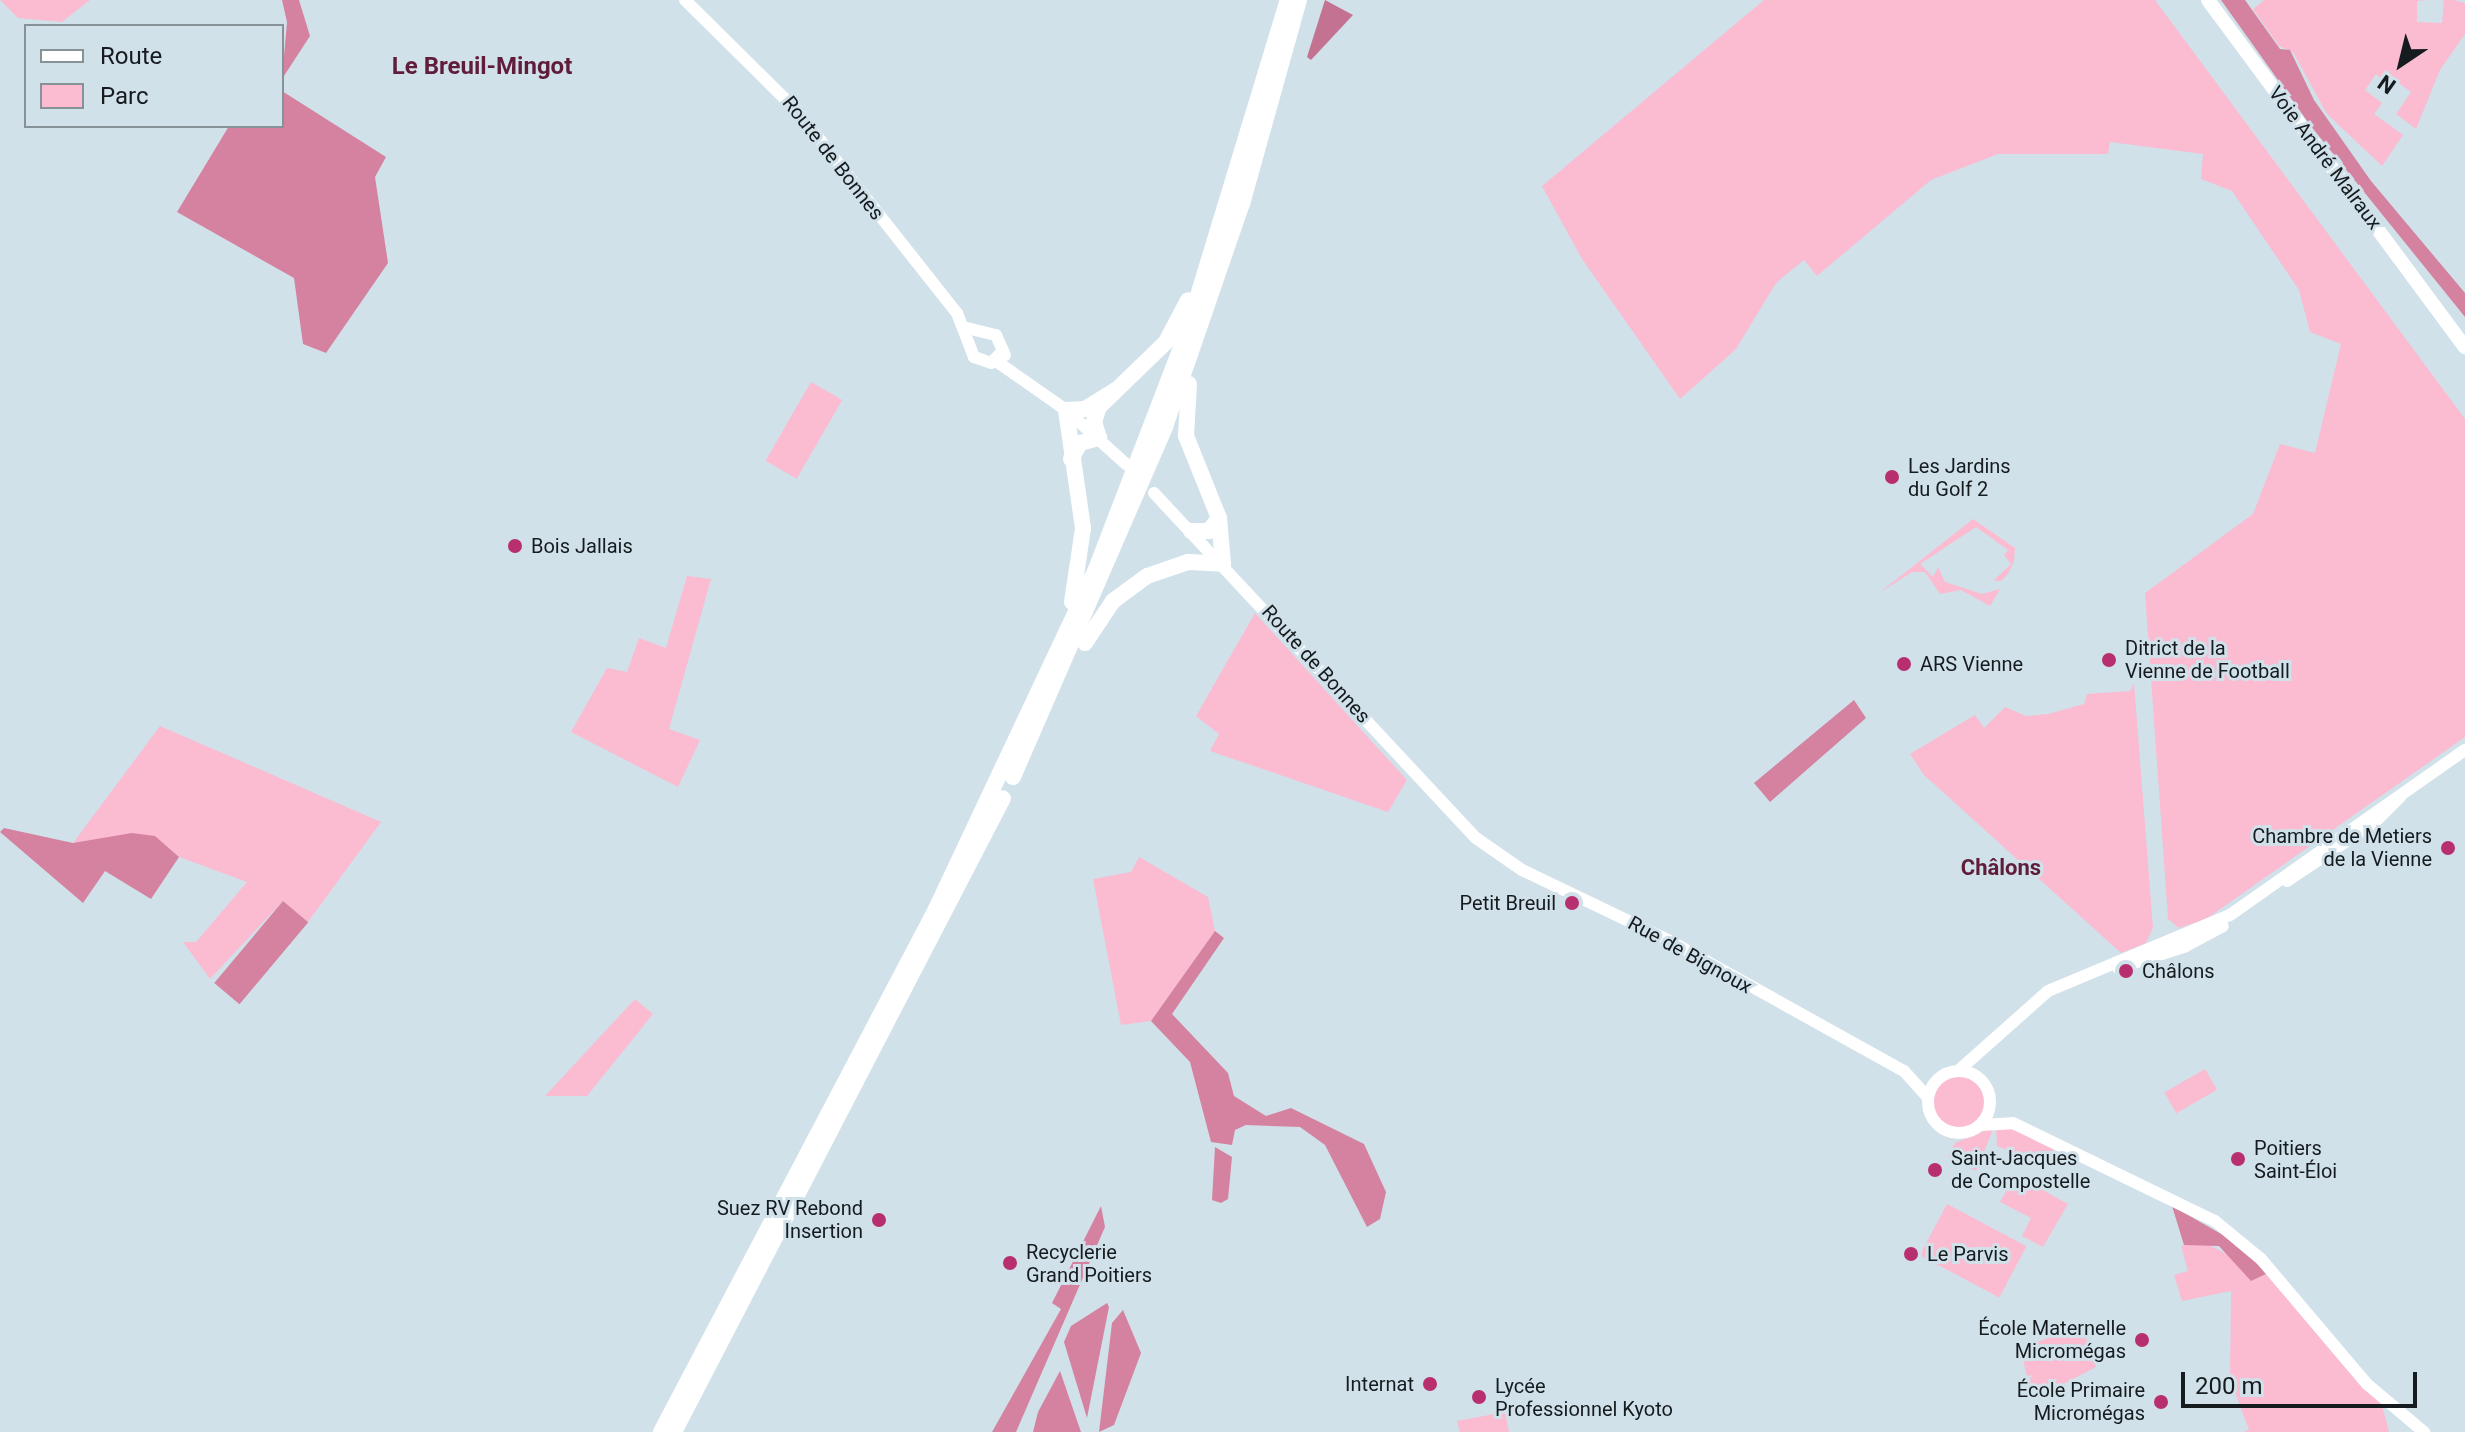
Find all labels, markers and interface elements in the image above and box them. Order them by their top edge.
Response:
legend [24,24,284,128]
north arrow [2361,24,2441,104]
text: Route [100,42,162,70]
district label: Le Breuil-Mingot [392,53,572,81]
text: N [2373,69,2400,99]
text: Parc [100,82,149,110]
street label: Voie André Malraux [2263,82,2387,234]
street label: Route de Bonnes [777,91,889,225]
place label: Les Jardins du Golf 2 [1908,454,2011,501]
marker: Les Jardins du Golf 2 [1883,468,1901,486]
place label: Bois Jallais [531,534,633,558]
marker: Bois Jallais [506,537,524,555]
street label: Route de Bonnes [1257,600,1375,728]
place label: Ditrict de la Vienne de Football [2125,636,2290,683]
marker: Ditrict de la Vienne de Football [2100,651,2118,669]
place label: ARS Vienne [1920,652,2023,676]
marker: ARS Vienne [1895,655,1913,673]
place label: Chambre de Metiers de la Vienne [2252,824,2432,871]
marker: Chambre de Metiers de la Vienne [2439,839,2457,857]
district label: Châlons [1961,855,2041,881]
place label: Petit Breuil [1460,891,1556,915]
marker: Petit Breuil [1563,894,1581,912]
street label: Rue de Bignoux [1624,911,1756,999]
place label: Châlons [2142,959,2215,983]
marker: Châlons [2117,962,2135,980]
place label: Poitiers Saint-Éloi [2254,1136,2337,1183]
place label: Saint-Jacques de Compostelle [1951,1146,2090,1193]
marker: Poitiers Saint-Éloi [2229,1150,2247,1168]
marker: Saint-Jacques de Compostelle [1926,1161,1944,1179]
place label: Suez RV Rebond Insertion [717,1196,863,1243]
marker: Suez RV Rebond Insertion [870,1211,888,1229]
place label: Recyclerie Grand Poitiers [1026,1240,1152,1287]
place label: Le Parvis [1927,1242,2009,1266]
marker: Le Parvis [1902,1245,1920,1263]
marker: Recyclerie Grand Poitiers [1001,1254,1019,1272]
place label: École Maternelle Micromégas [1978,1316,2126,1363]
marker: École Maternelle Micromégas [2133,1331,2151,1349]
scale bar [2185,1356,2421,1406]
place label: Internat [1345,1372,1414,1396]
text: 200 m [2195,1372,2262,1400]
place label: Lycée Professionnel Kyoto [1495,1374,1673,1421]
marker: Internat [1421,1375,1439,1393]
place label: École Primaire Micromégas [2017,1378,2145,1425]
marker: Lycée Professionnel Kyoto [1470,1388,1488,1406]
marker: École Primaire Micromégas [2152,1393,2170,1411]

